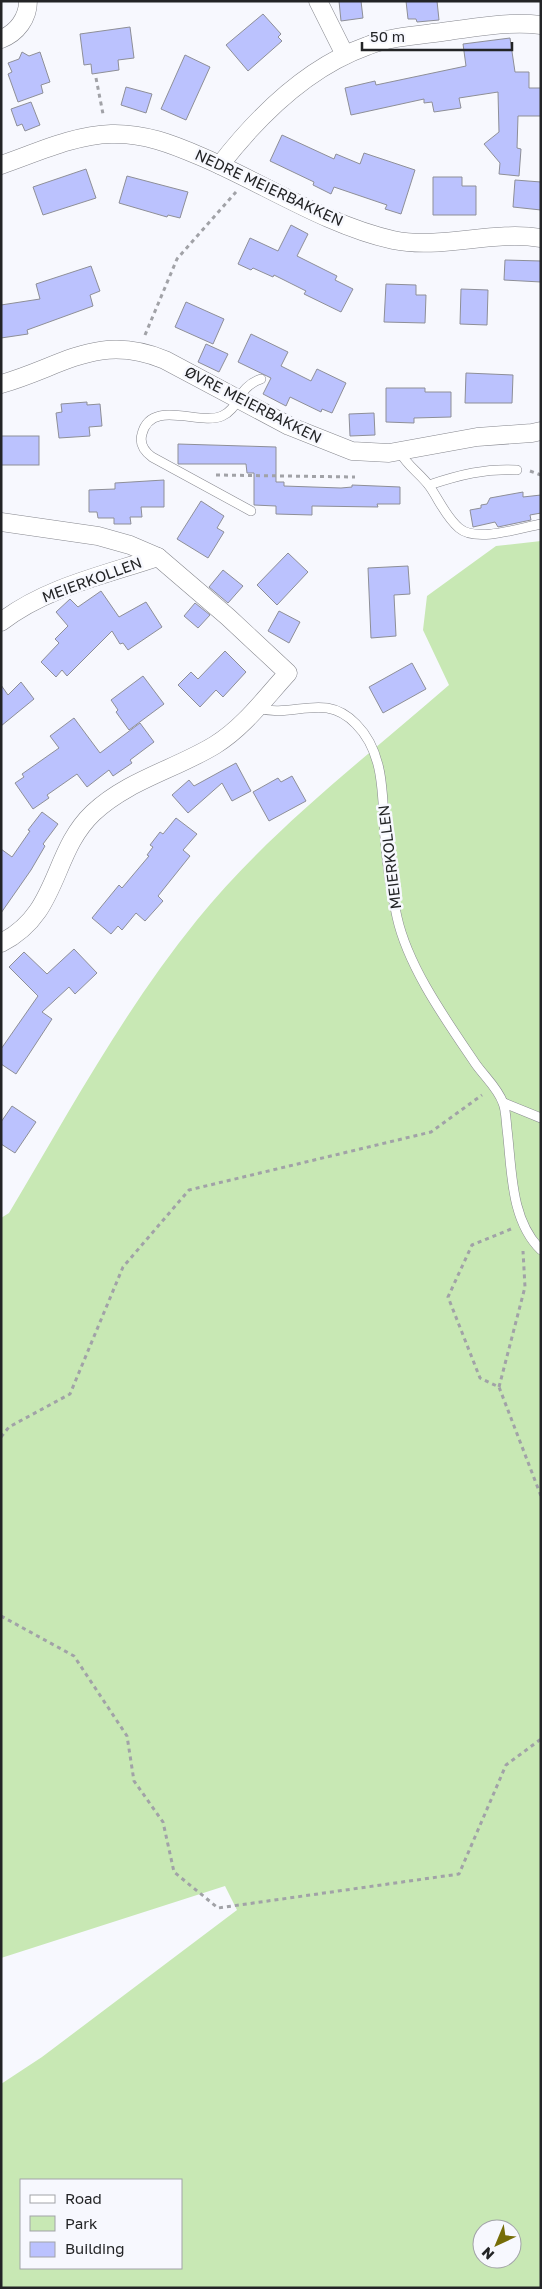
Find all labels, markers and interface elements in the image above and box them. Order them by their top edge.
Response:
scale bar [362,20,512,52]
text: 50 m [370,27,405,45]
street label: NEDRE MEIERBAKKEN [193,145,346,229]
street label: ØVRE MEIERBAKKEN [182,362,325,446]
street label: MEIERKOLLEN [39,553,144,605]
street label: MEIERKOLLEN [374,804,404,910]
legend [20,2179,182,2269]
text: Road [65,2189,102,2207]
text: Park [65,2214,98,2232]
north arrow [472,2219,522,2269]
text: Building [65,2239,125,2257]
text: N [478,2244,497,2264]

